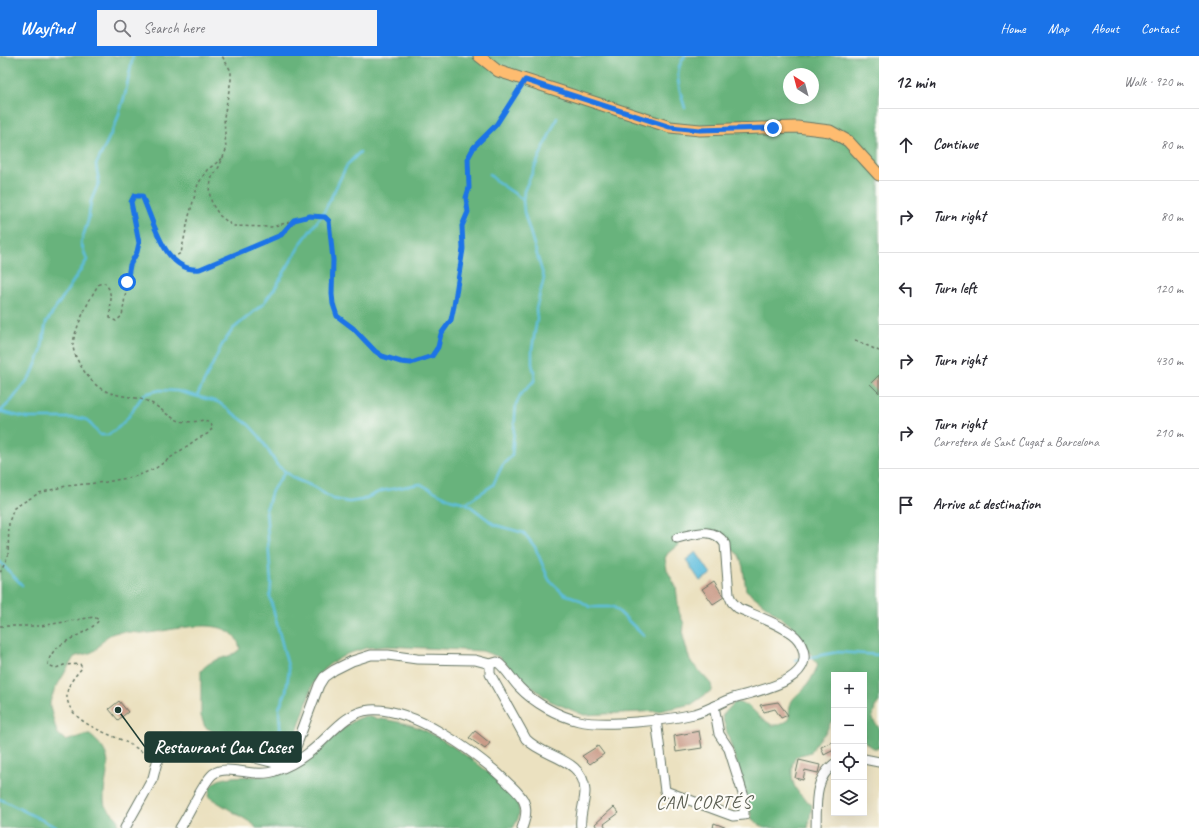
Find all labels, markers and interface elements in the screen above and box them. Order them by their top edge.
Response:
search box [97,10,377,46]
text: Wayfind [20,16,73,40]
icon: search [111,17,133,39]
text: Search here [143,19,204,38]
text: Home [1000,20,1026,37]
text: Map [1048,20,1069,37]
text: About [1091,20,1119,37]
text: Contact [1141,20,1179,37]
north arrow [783,68,819,104]
text: 12 min [895,72,935,93]
text: Walk · 920 m [1124,74,1183,90]
route end [764,119,782,137]
icon: ahead [895,134,917,156]
text: Continue [933,135,978,154]
text: 80 m [1161,137,1183,153]
icon: right [895,206,917,228]
text: Turn right [933,207,986,226]
text: 80 m [1161,209,1183,225]
route start [118,273,136,291]
icon: left [895,278,917,300]
text: Turn left [933,279,976,298]
text: 120 m [1155,281,1183,297]
icon: right [895,350,917,372]
text: Turn right [933,351,986,370]
text: 430 m [1155,353,1183,369]
text: Turn right [933,415,986,434]
icon: right [895,422,917,444]
text: 210 m [1155,425,1183,441]
text: Carretera de Sant Cugat a Barcelona [933,434,1099,450]
icon: arrive [895,494,917,516]
text: Arrive at destination [933,495,1040,514]
map controls [831,672,867,816]
button: + [831,672,867,708]
button: − [831,708,867,744]
callout: Restaurant Can Cases [145,732,301,762]
text: Restaurant Can Cases [154,736,294,758]
button: locate [831,744,867,780]
button: layers [831,780,867,816]
district label: CAN CORTÉS [656,791,754,813]

